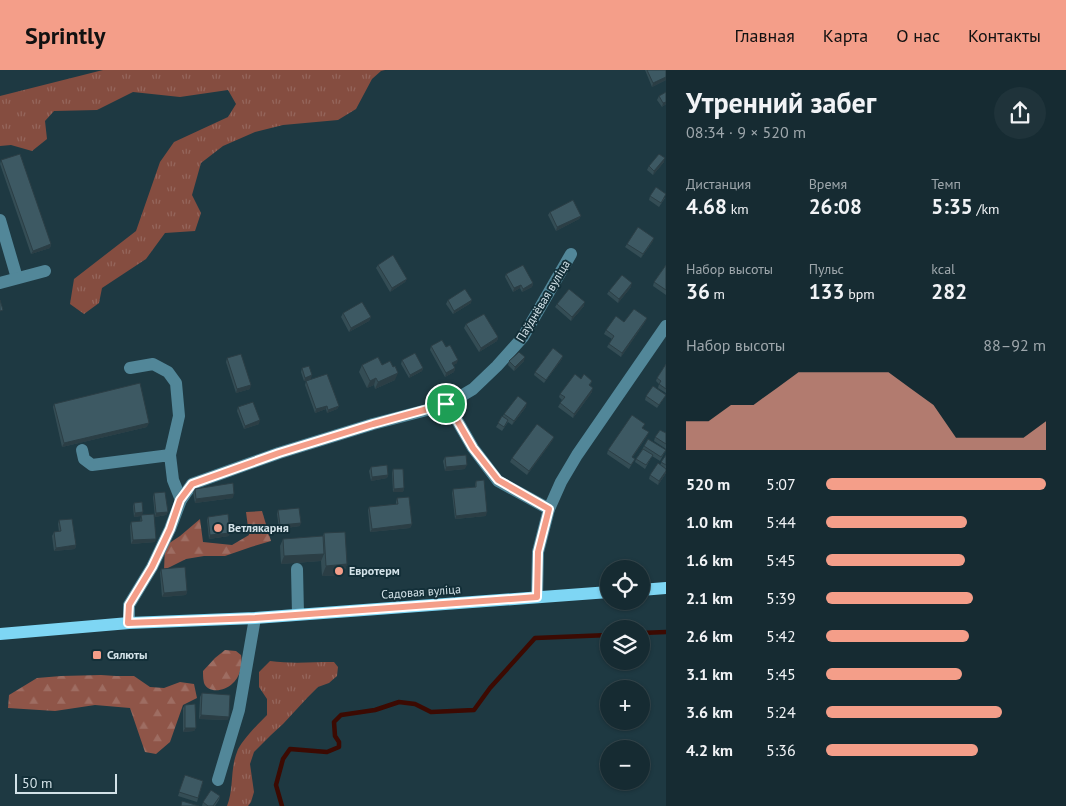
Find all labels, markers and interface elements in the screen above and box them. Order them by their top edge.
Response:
text: Sprintly [25,20,106,51]
text: Главная [734,24,795,47]
text: Карта [823,24,868,47]
text: О нас [896,24,940,47]
text: Контакты [968,24,1041,47]
text: Утренний забег [686,84,876,121]
button: share [994,87,1046,139]
text: 08:34 · 9 × 520 m [686,122,806,142]
text: Дистанция [686,175,751,193]
text: Время [809,175,847,193]
text: Темп [931,175,961,193]
text: 4.68 [686,193,727,220]
text: 26:08 [809,193,862,220]
text: 5:35 [931,193,973,220]
text: km [727,200,749,218]
text: /km [973,200,999,218]
street label: Паўднёвая вуліца [512,257,573,344]
text: Набор высоты [686,260,773,278]
text: Пульс [809,260,844,278]
text: kcal [931,260,955,278]
text: 36 [686,278,710,305]
text: 133 [809,278,844,305]
text: 282 [931,278,967,305]
text: m [710,285,725,303]
text: bpm [844,285,875,303]
text: Набор высоты [686,335,785,355]
text: 88–92 m [983,335,1046,355]
pin [425,383,467,425]
icon: arrive [432,390,460,418]
text: 520 m [686,474,730,494]
text: 5:07 [766,474,796,494]
text: 1.0 km [686,512,733,532]
text: 5:44 [766,512,796,532]
place label: Ветлякарня [228,520,289,535]
marker: Ветлякарня [212,522,224,534]
text: 1.6 km [686,550,733,570]
text: 5:45 [766,550,796,570]
map controls [600,560,650,790]
button: locate [600,560,650,610]
place label: Евротерм [349,563,400,578]
marker: Евротерм [333,565,345,577]
street label: Садовая вуліца [381,581,461,602]
text: 2.1 km [686,588,733,608]
text: 5:39 [766,588,796,608]
button: layers [600,620,650,670]
text: 2.6 km [686,626,733,646]
text: 5:42 [766,626,796,646]
place label: Сялюты [107,647,148,662]
marker: Сялюты [91,649,103,661]
text: 3.1 km [686,664,733,684]
text: 5:45 [766,664,796,684]
button: + [600,680,650,730]
text: 3.6 km [686,702,733,722]
text: 5:24 [766,702,796,722]
button: − [600,740,650,790]
text: 4.2 km [686,740,733,760]
text: 5:36 [766,740,796,760]
scale bar [15,771,118,794]
text: 50 m [22,774,52,792]

